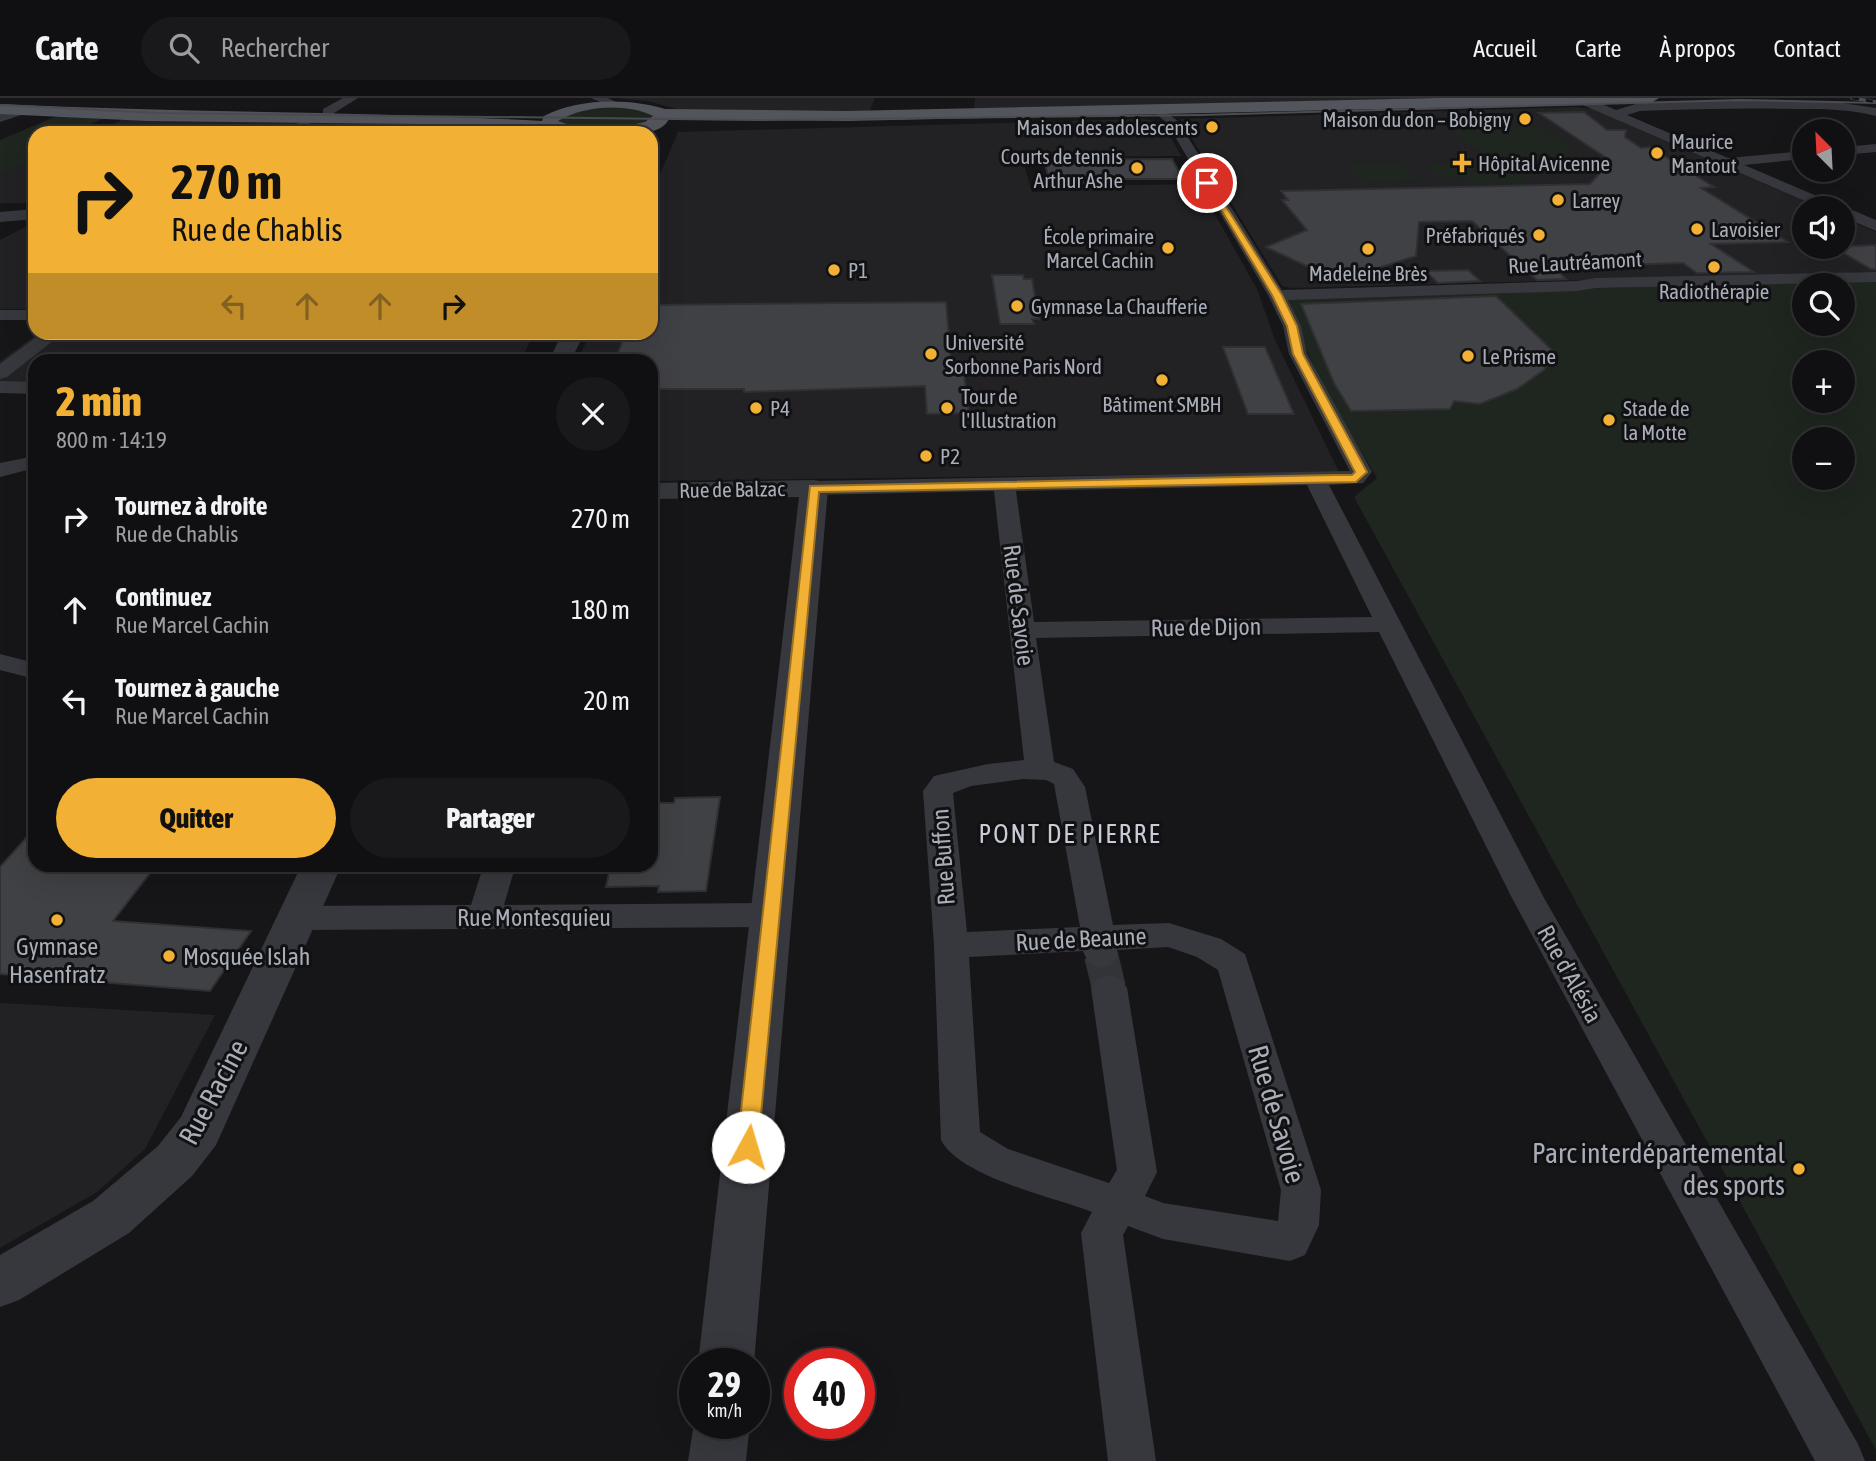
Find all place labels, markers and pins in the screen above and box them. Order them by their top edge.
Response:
place label: Maison du don – Bobigny [1322,107,1511,131]
marker: Maison du don – Bobigny [1517,111,1533,127]
place label: Maison des adolescents [1016,115,1198,139]
marker: Maison des adolescents [1204,119,1220,135]
place label: Maurice Mantout [1671,129,1737,177]
place label: Courts de tennis Arthur Ashe [1001,144,1123,192]
marker: Maurice Mantout [1649,145,1665,161]
place label: Hôpital Avicenne [1478,151,1610,175]
pin [1177,153,1237,213]
marker: Hôpital Avicenne [1452,153,1472,173]
marker: Courts de tennis Arthur Ashe [1129,160,1145,176]
place label: Larrey [1572,188,1621,212]
marker: Larrey [1550,192,1566,208]
place label: Lavoisier [1711,217,1781,241]
marker: Lavoisier [1689,221,1705,237]
place label: Préfabriqués [1425,223,1525,247]
place label: École primaire Marcel Cachin [1043,224,1154,272]
marker: Préfabriqués [1531,227,1547,243]
marker: École primaire Marcel Cachin [1160,240,1176,256]
marker: Madeleine Brès [1360,241,1376,257]
place label: P1 [848,258,868,282]
marker: Radiothérapie [1706,259,1722,275]
place label: Madeleine Brès [1309,261,1427,285]
marker: P1 [826,262,842,278]
place label: Radiothérapie [1659,279,1769,303]
place label: Gymnase La Chaufferie [1031,294,1207,318]
marker: Gymnase La Chaufferie [1009,298,1025,314]
place label: Université Sorbonne Paris Nord [945,330,1102,378]
place label: Le Prisme [1482,344,1556,368]
marker: Université Sorbonne Paris Nord [923,346,939,362]
marker: Le Prisme [1460,348,1476,364]
marker: Bâtiment SMBH [1154,372,1170,388]
place label: Tour de l'Illustration [961,384,1057,432]
place label: Bâtiment SMBH [1102,392,1222,416]
place label: P4 [770,396,790,420]
place label: Stade de la Motte [1623,396,1690,444]
marker: P4 [748,400,764,416]
marker: Tour de l'Illustration [939,400,955,416]
marker: Stade de la Motte [1601,412,1617,428]
place label: P2 [940,444,960,468]
marker: P2 [918,448,934,464]
marker: Gymnase Hasenfratz [49,912,65,928]
place label: Gymnase Hasenfratz [9,933,105,988]
place label: Mosquée Islah [183,943,311,970]
marker: Mosquée Islah [161,948,177,964]
place label: Parc interdépartemental des sports [1532,1137,1786,1201]
marker: Parc interdépartemental des sports [1791,1161,1807,1177]

